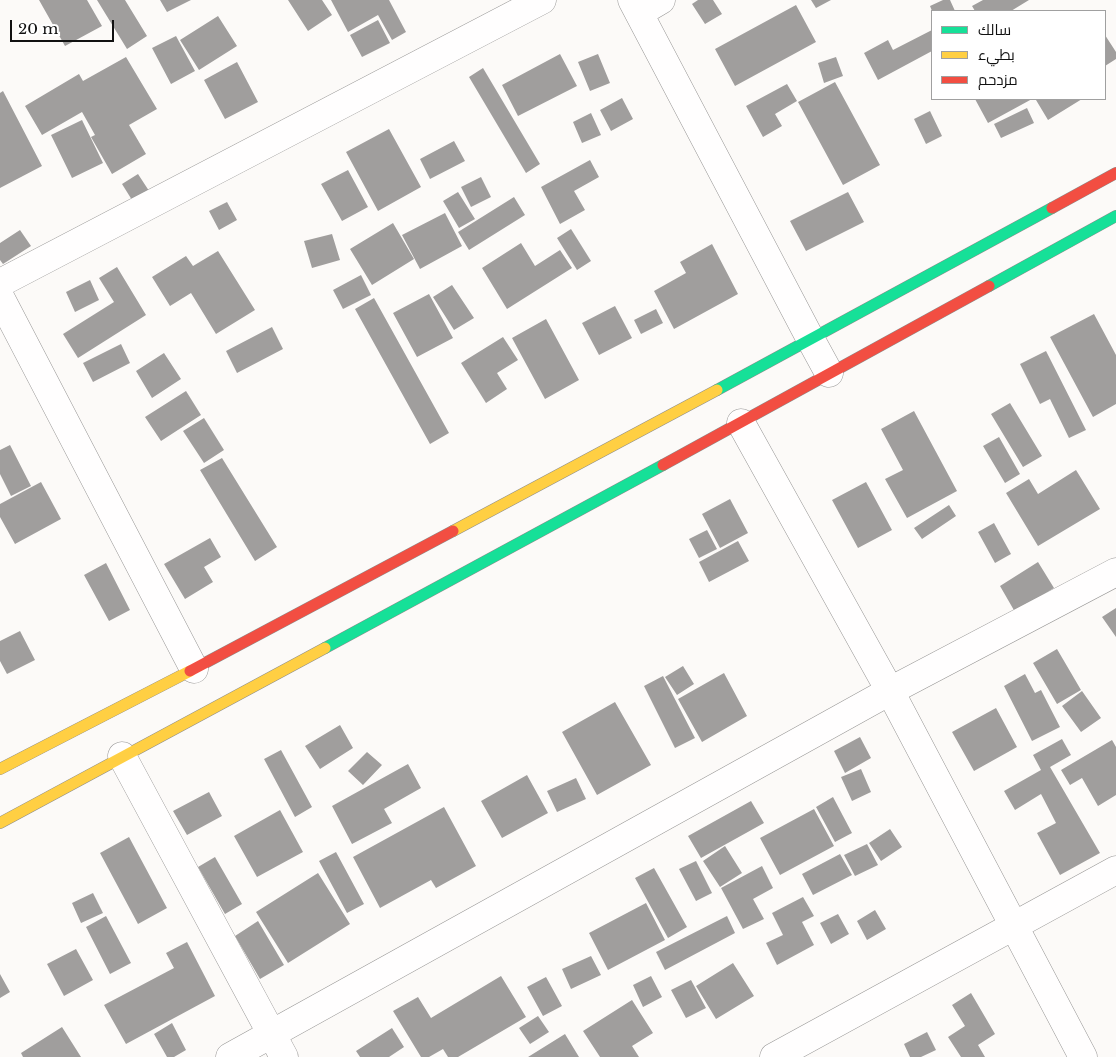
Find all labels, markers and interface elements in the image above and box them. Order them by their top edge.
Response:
scale bar [12,10,116,42]
legend [931,10,1106,100]
text: 20 m [18,19,58,38]
text: سالك [978,20,1011,39]
text: بطيء [978,45,1015,64]
text: مزدحم [978,70,1018,89]

